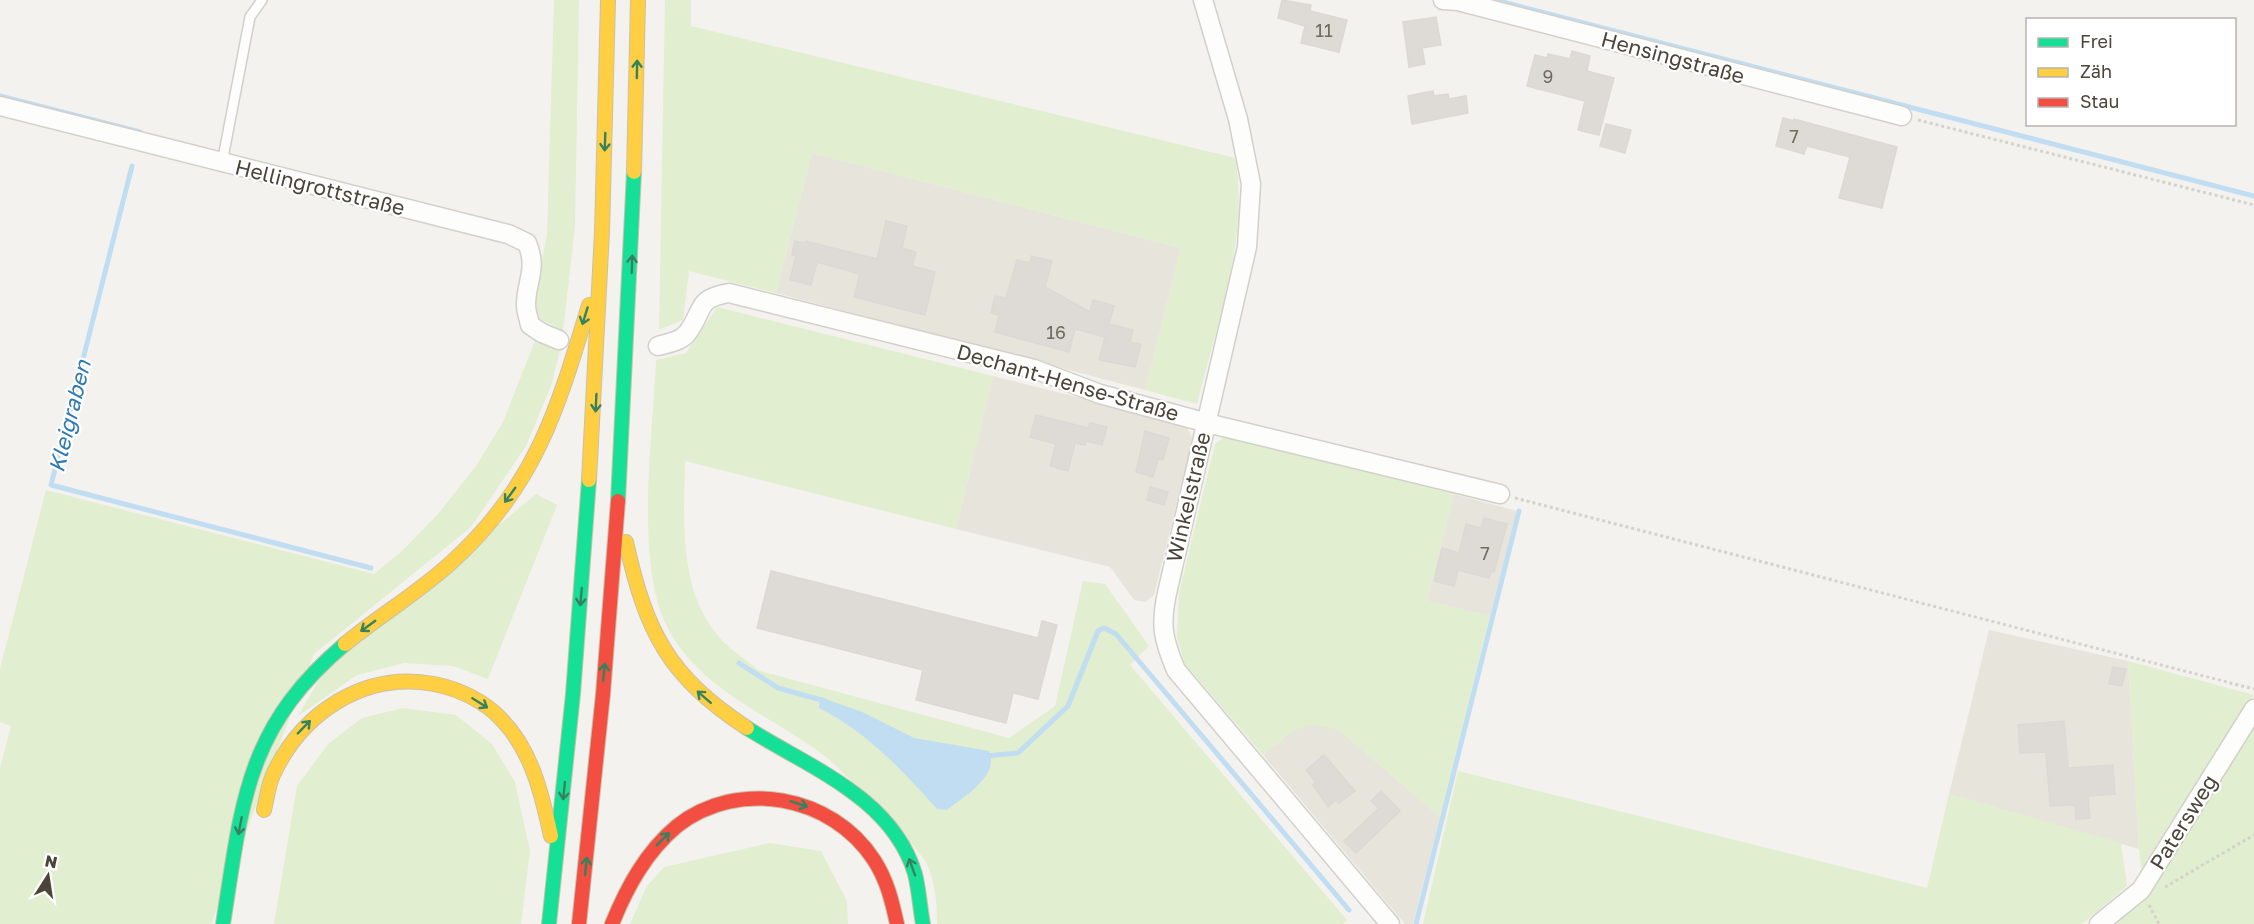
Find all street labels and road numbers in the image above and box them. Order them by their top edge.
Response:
street label: Hensingstraße [1598,25,1748,89]
street label: Hellingrottstraße [232,153,408,221]
street label: Dechant-Hense-Straße [954,338,1182,426]
street label: Winkelstraße [1160,429,1216,565]
street label: Patersweg [2144,770,2222,874]

